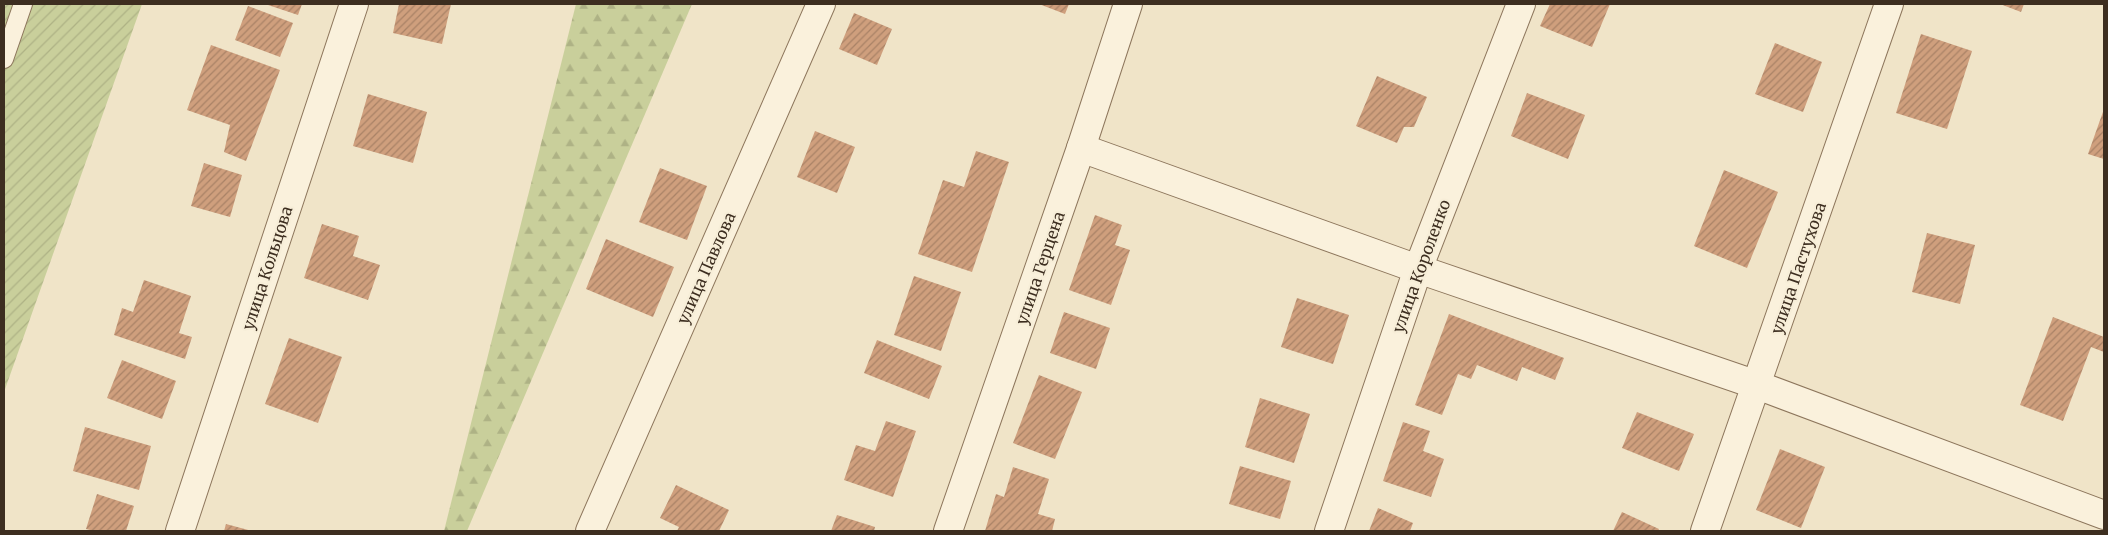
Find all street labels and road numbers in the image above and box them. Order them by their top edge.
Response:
street label: улица Короленко [1388,197,1454,335]
street label: улица Пастухова [1766,199,1830,337]
street label: улица Кольцова [238,203,297,333]
street label: улица Герцена [1011,208,1069,327]
street label: улица Павлова [672,209,740,327]

